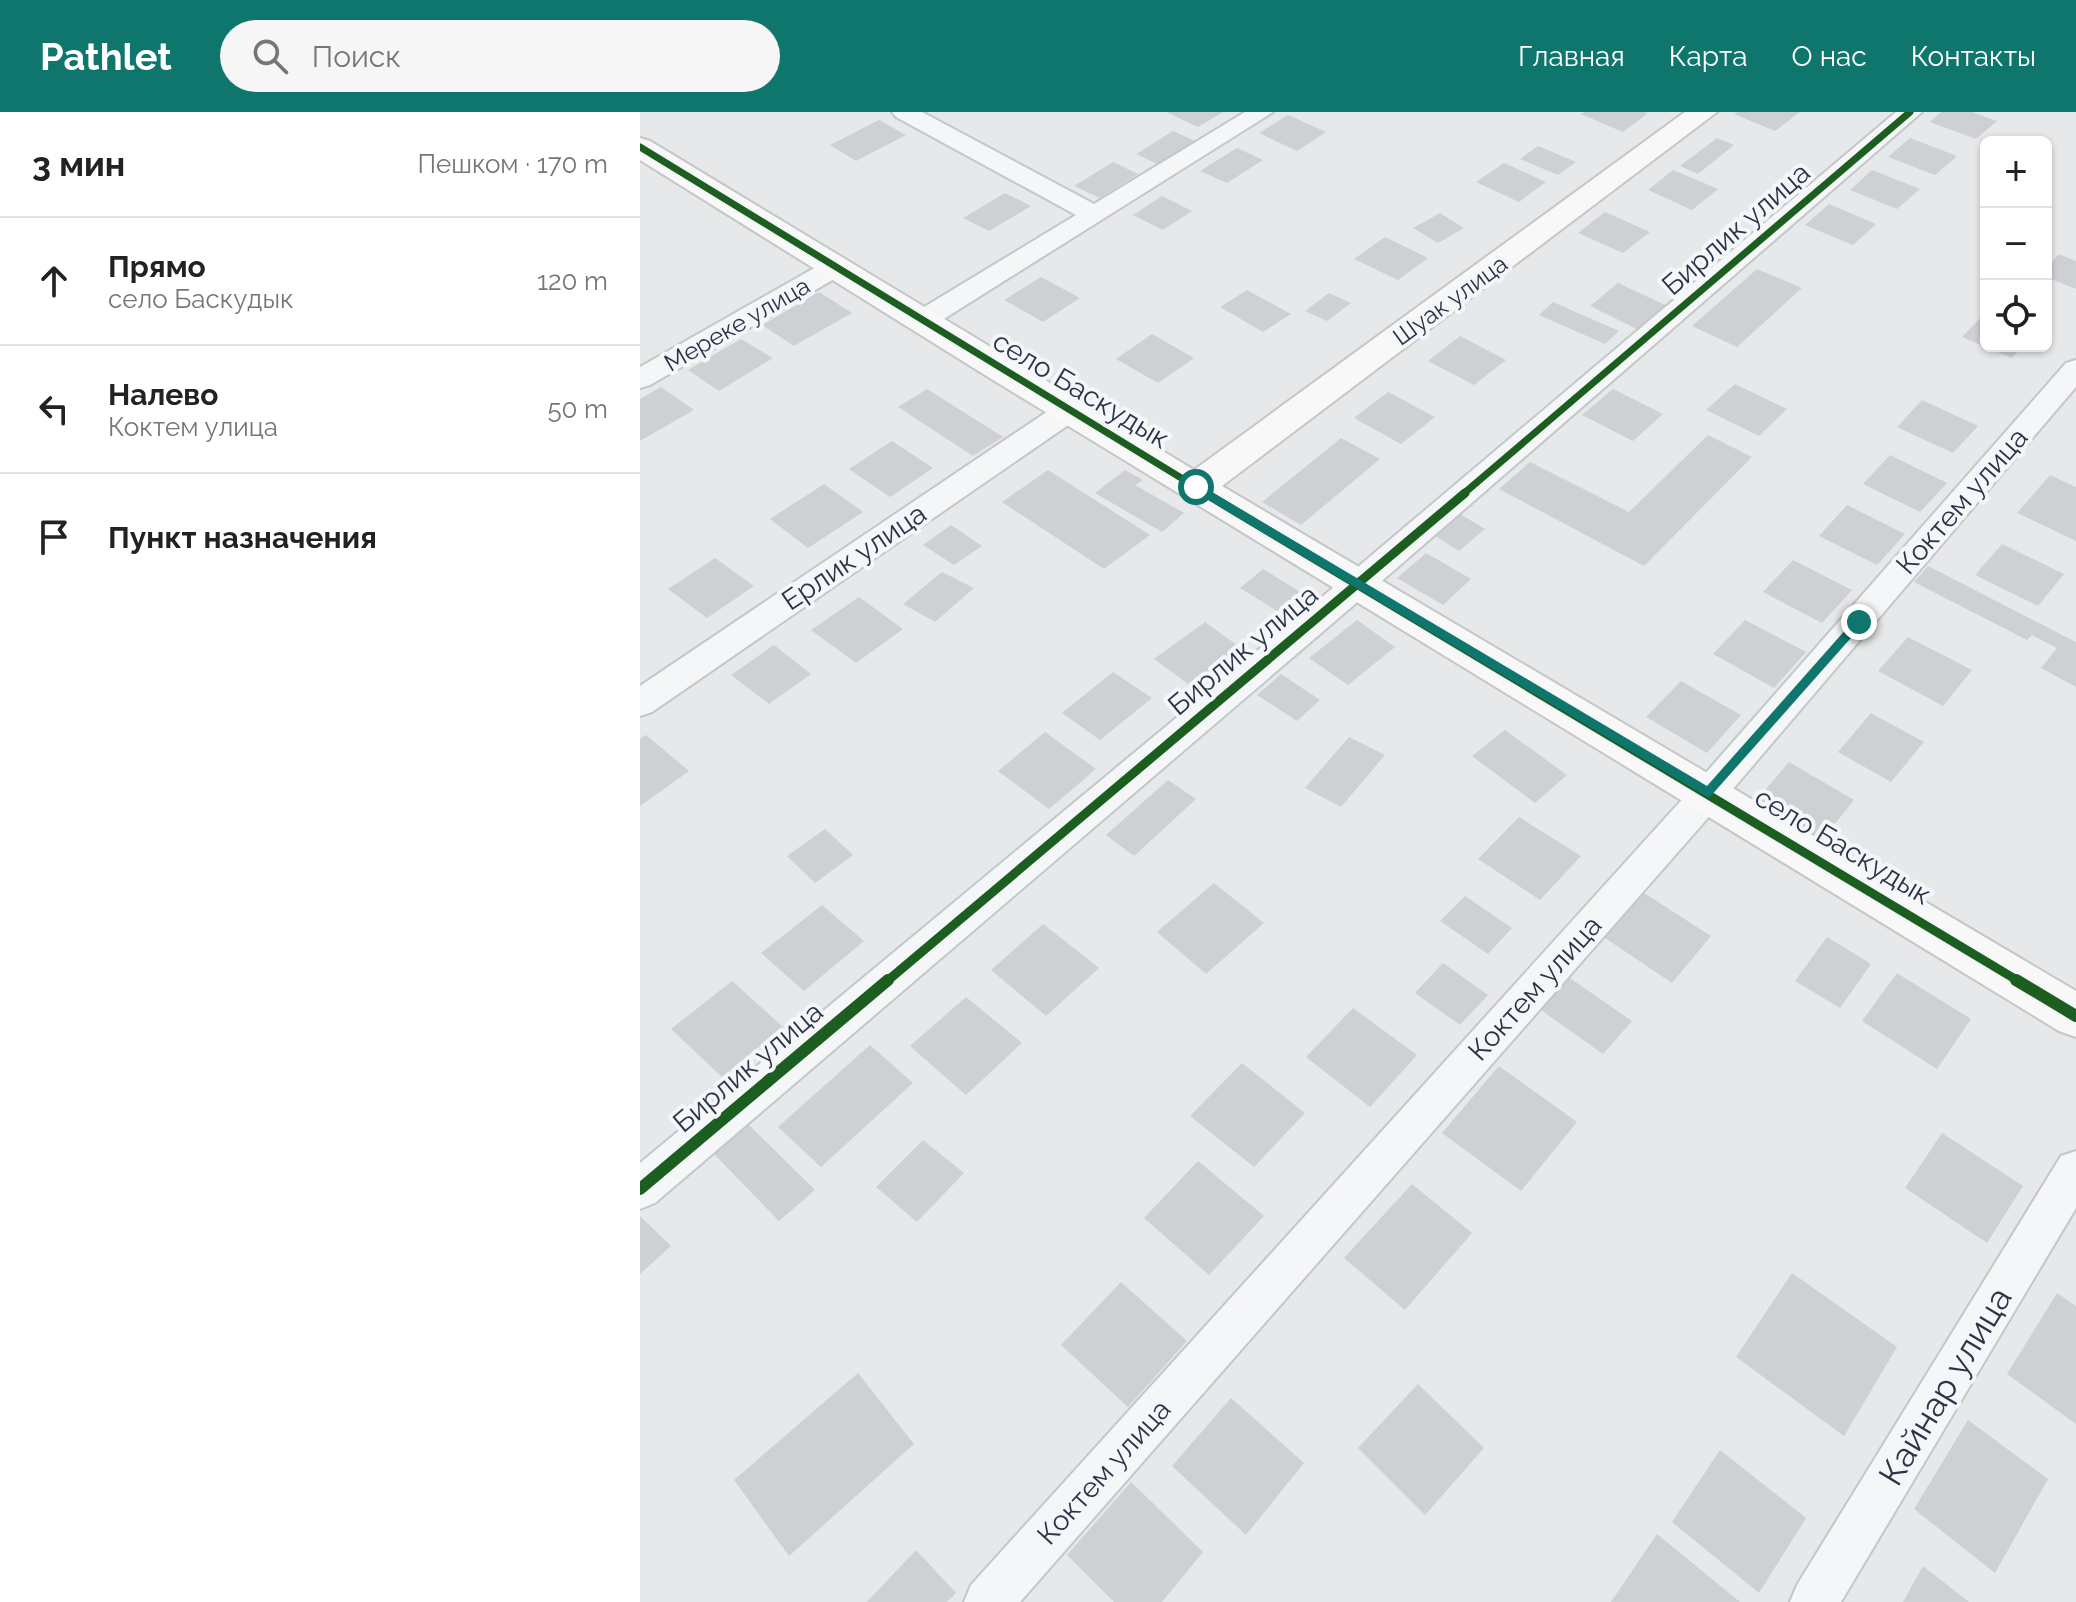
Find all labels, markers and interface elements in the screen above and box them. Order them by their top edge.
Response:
search box [220,20,780,92]
text: Pathlet [40,34,172,79]
icon: search [248,34,292,78]
text: Поиск [312,39,401,74]
text: Главная [1518,40,1625,73]
text: Карта [1669,40,1748,73]
text: О нас [1792,40,1867,73]
text: Контакты [1911,40,2036,73]
map controls [1980,136,2052,352]
button: + [1980,136,2052,208]
text: 3 мин [32,144,125,184]
text: Пешком · 170 m [418,149,608,179]
street label: Бирлик улица [1655,156,1817,302]
button: − [1980,208,2052,280]
text: Прямо [108,249,206,284]
street label: Шуак улица [1387,249,1513,351]
icon: ahead [32,259,76,303]
text: 120 m [537,266,608,296]
street label: Мереке улица [659,271,815,377]
button: locate [1980,280,2052,352]
text: село Баскудык [108,284,294,314]
street label: село Баскудык [987,324,1175,456]
text: Налево [108,377,218,412]
icon: left [32,387,76,431]
text: 50 m [547,394,608,424]
text: Коктем улица [108,412,278,442]
street label: Коктем улица [1889,421,2035,581]
route start [1178,469,1214,505]
street label: Ерлик улица [776,497,932,617]
icon: arrive [32,515,76,559]
text: Пункт назначения [108,520,377,555]
street label: Бирлик улица [1162,578,1324,722]
route end [1841,604,1877,640]
street label: село Баскудык [1749,780,1937,912]
street label: Коктем улица [1461,909,1609,1067]
street label: Бирлик улица [667,995,829,1139]
street label: Кайнар улица [1870,1280,2020,1492]
street label: Коктем улица [1030,1393,1178,1551]

